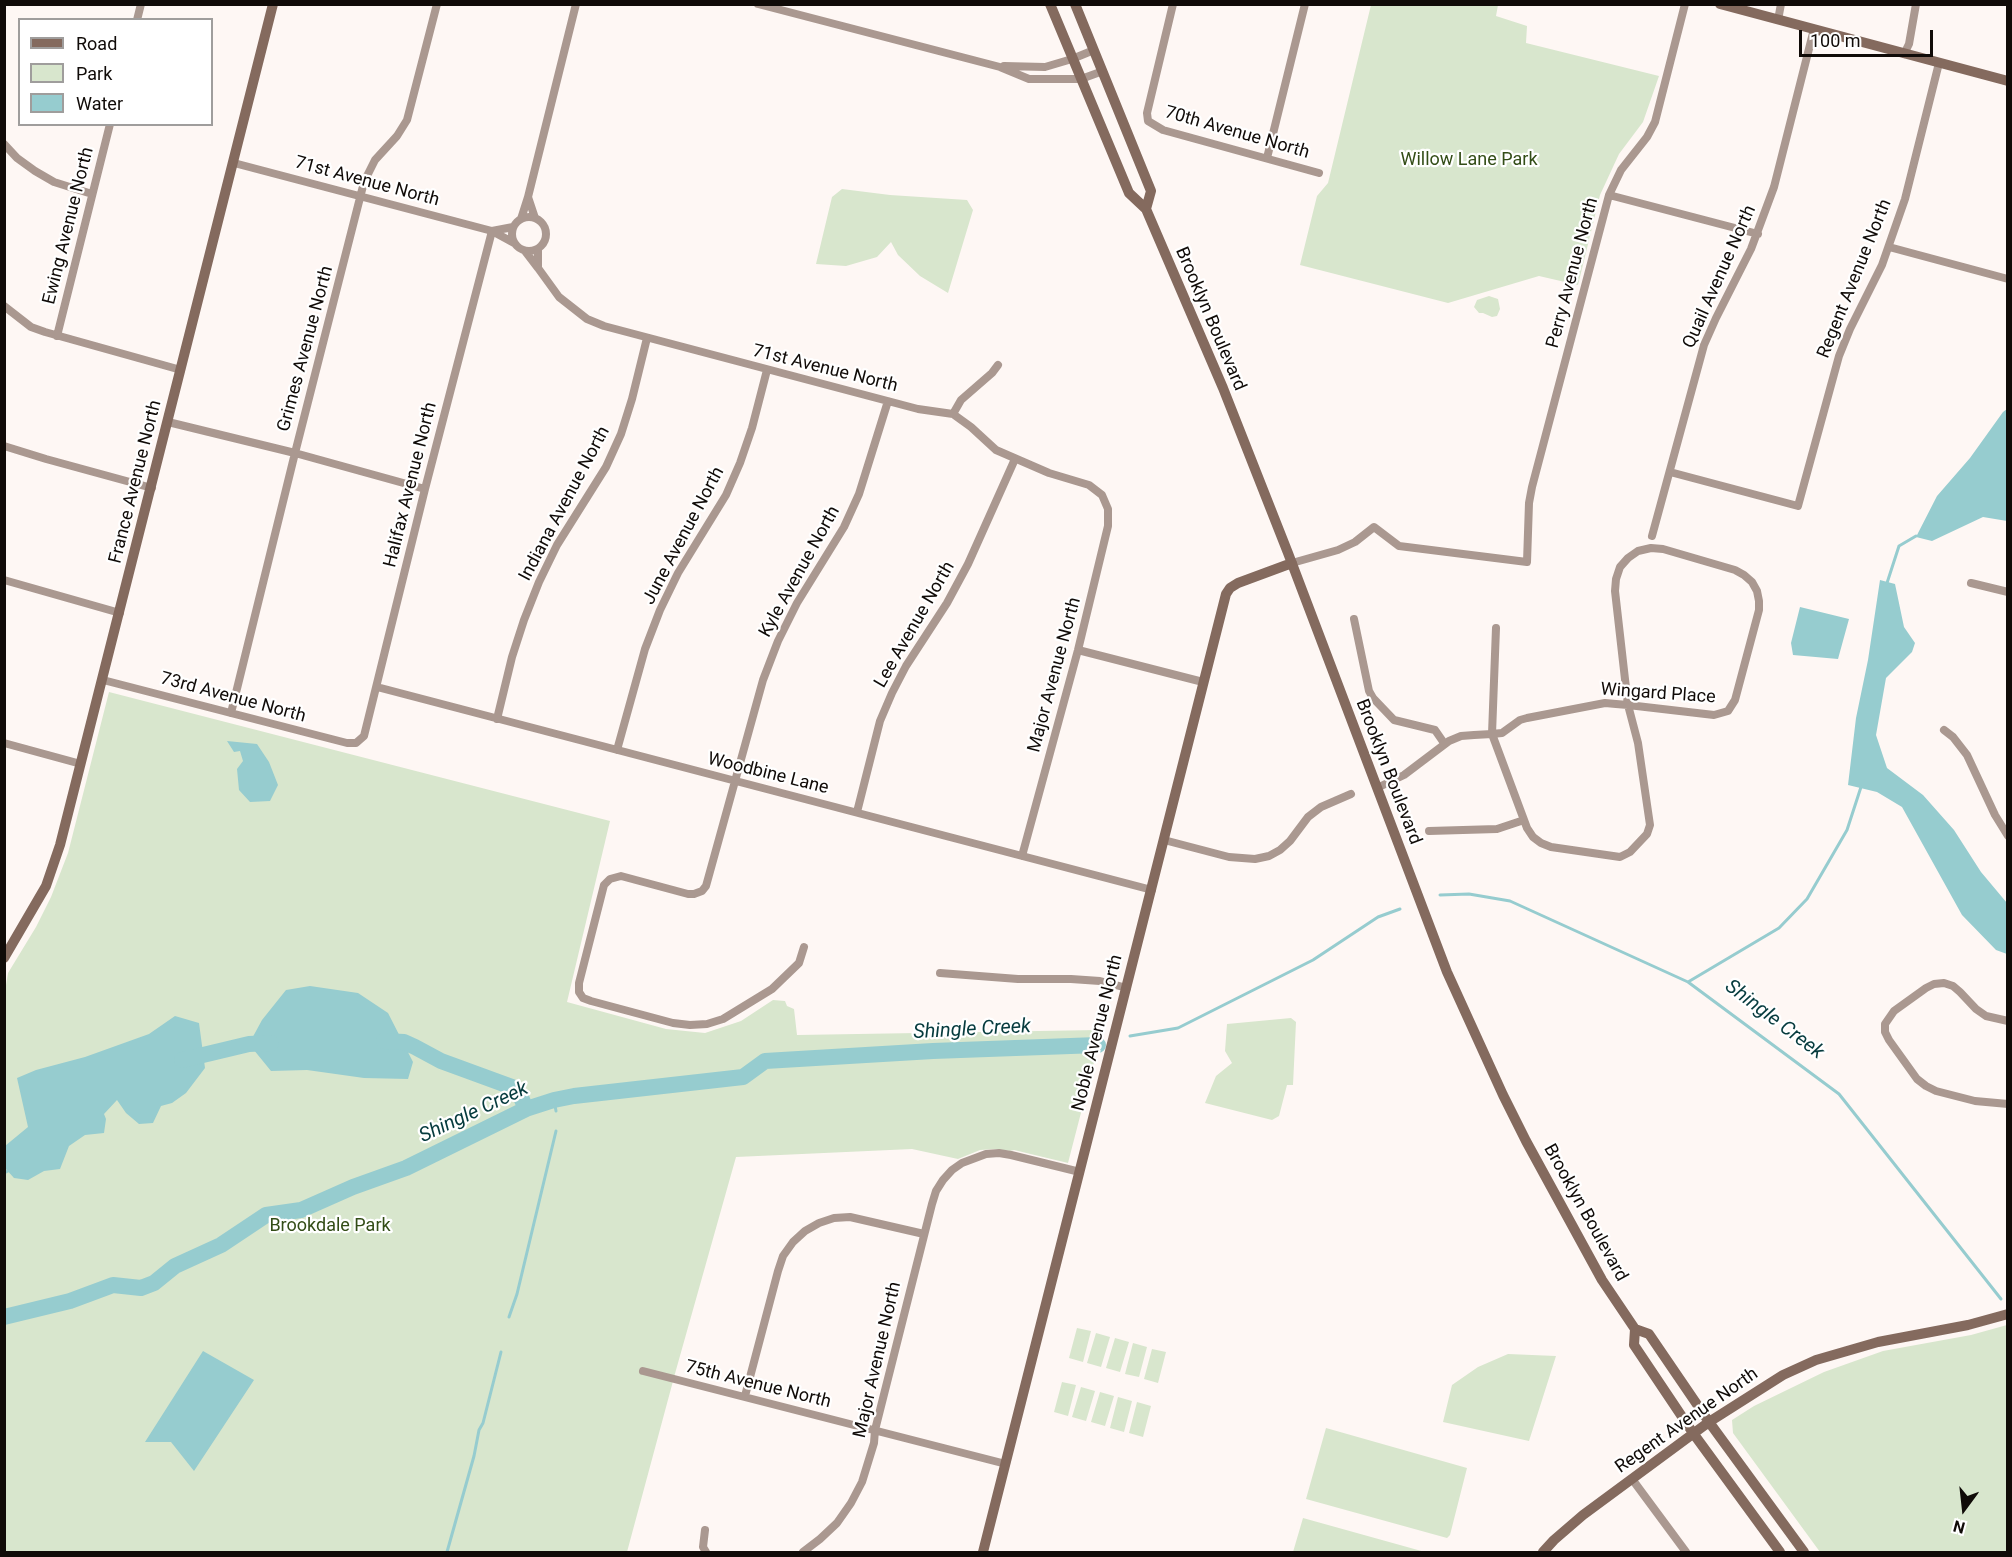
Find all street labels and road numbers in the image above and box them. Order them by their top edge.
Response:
street label: 70th Avenue North [1162,102,1312,164]
street label: Ewing Avenue North [39,145,99,307]
street label: 71st Avenue North [292,152,442,212]
street label: Perry Avenue North [1543,195,1603,351]
street label: Regent Avenue North [1813,196,1897,362]
street label: Quail Avenue North [1679,202,1761,352]
street label: Brooklyn Boulevard [1170,244,1250,394]
street label: Grimes Avenue North [273,264,339,434]
street label: 71st Avenue North [750,341,900,397]
street label: France Avenue North [105,398,167,566]
street label: Halifax Avenue North [380,400,442,570]
street label: Indiana Avenue North [515,423,615,585]
street label: June Avenue North [639,464,729,608]
street label: Kyle Avenue North [755,503,845,641]
street label: Lee Avenue North [870,558,960,692]
street label: Major Avenue North [1024,595,1086,755]
street label: 73rd Avenue North [158,668,308,728]
street label: Wingard Place [1600,679,1716,709]
street label: Brooklyn Boulevard [1350,696,1426,848]
street label: Woodbine Lane [705,749,831,799]
street label: Noble Avenue North [1068,953,1128,1113]
street label: Brooklyn Boulevard [1538,1141,1632,1285]
street label: Major Avenue North [850,1280,906,1440]
street label: 75th Avenue North [683,1356,833,1414]
street label: Regent Avenue North [1611,1364,1763,1478]

